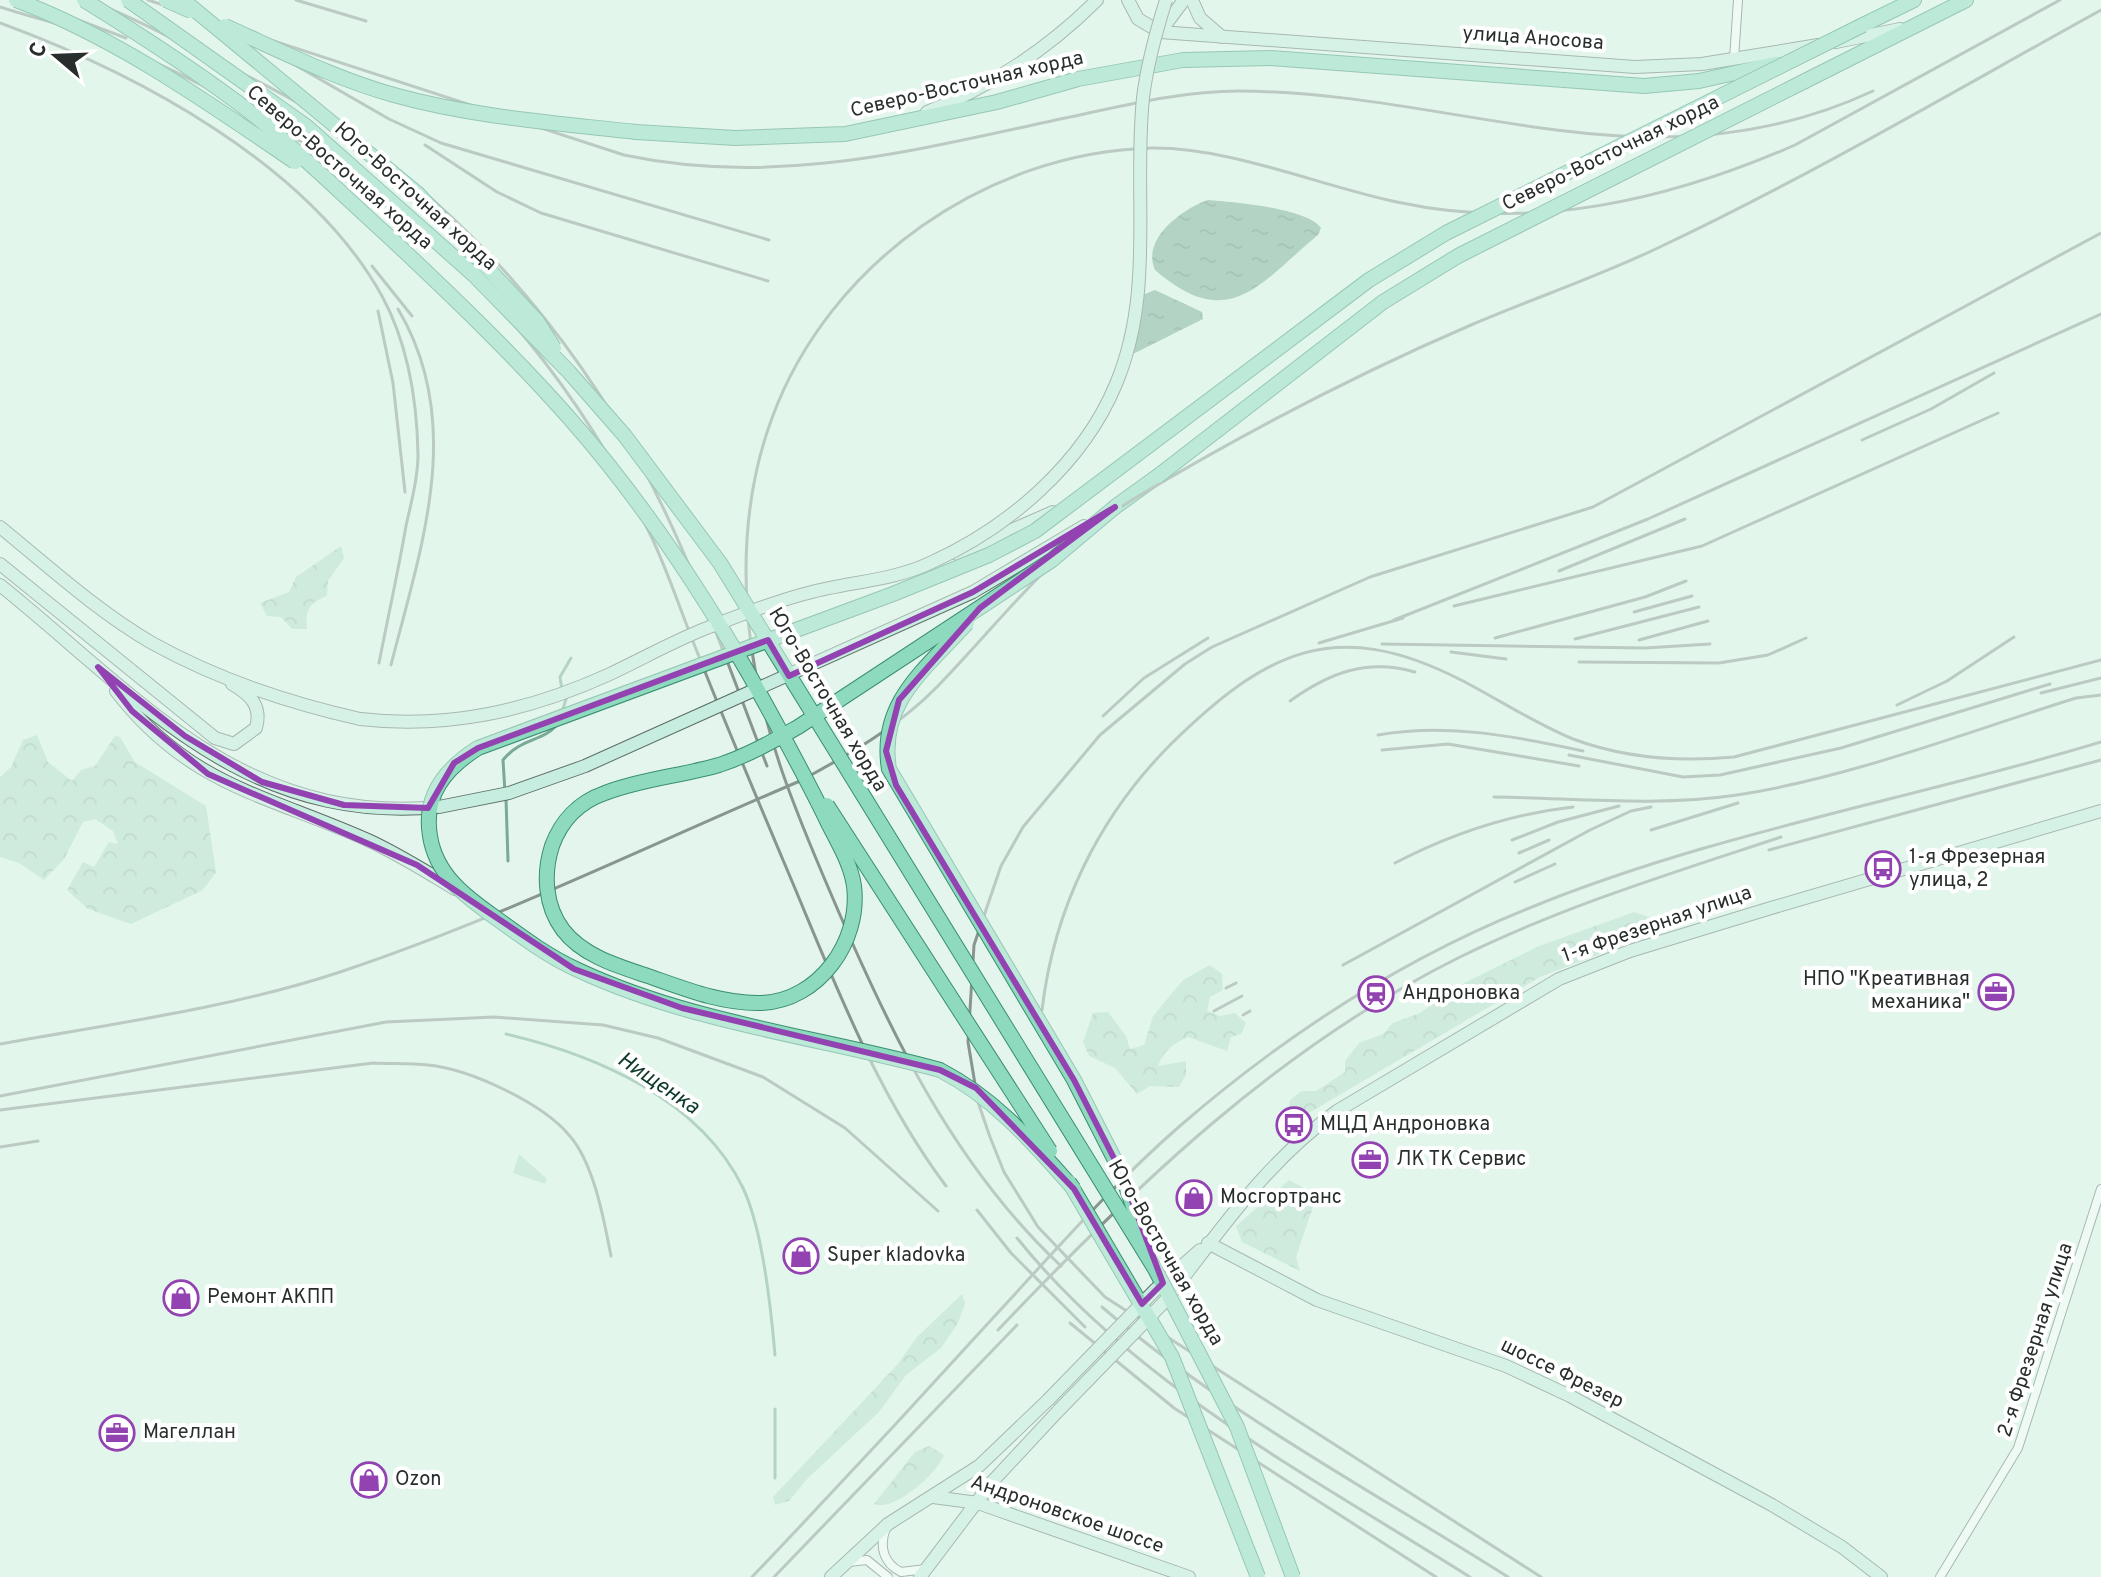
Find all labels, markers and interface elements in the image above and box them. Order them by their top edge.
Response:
north arrow [16,16,96,96]
street label: улица Аносова [1462,21,1604,57]
text: С [24,39,55,61]
street label: Северо-Восточная хорда [848,46,1086,124]
street label: Северо-Восточная хорда [241,80,437,256]
street label: Северо-Восточная хорда [1498,90,1724,218]
street label: Юго-Восточная хорда [328,117,502,277]
street label: Юго-Восточная хорда [762,603,892,797]
place label: 1-я Фрезерная улица, 2 [1909,845,2046,894]
bus stop icon: 1-я Фрезерная улица, 2 [1864,850,1902,888]
street label: 1-я Фрезерная улица [1559,880,1755,970]
place label: НПО "Креативная механика" [1803,967,1970,1016]
office icon: НПО "Креативная механика" [1977,973,2015,1011]
station icon: Андроновка [1357,975,1395,1013]
place label: Андроновка [1402,981,1520,1007]
water label: Нищенка [612,1047,705,1122]
bus stop icon: МЦД Андроновка [1275,1106,1313,1144]
place label: МЦД Андроновка [1320,1112,1490,1138]
office icon: ЛК ТК Сервис [1351,1141,1389,1179]
place label: ЛК ТК Сервис [1396,1147,1526,1173]
street label: Юго-Восточная хорда [1101,1155,1229,1351]
shop icon: Мосгортранс [1175,1179,1213,1217]
place label: Мосгортранс [1220,1185,1342,1211]
shop icon: Super kladovka [782,1237,820,1275]
street label: 2-я Фрезерная улица [1992,1240,2080,1440]
place label: Super kladovka [827,1243,965,1269]
shop icon: Ремонт АКПП [162,1279,200,1317]
place label: Ремонт АКПП [207,1285,334,1311]
street label: шоссе Фрезер [1496,1333,1628,1415]
office icon: Магеллан [98,1414,136,1452]
place label: Магеллан [143,1420,236,1446]
shop icon: Ozon [350,1461,388,1499]
place label: Ozon [395,1467,441,1493]
street label: Андроновское шоссе [967,1470,1167,1560]

